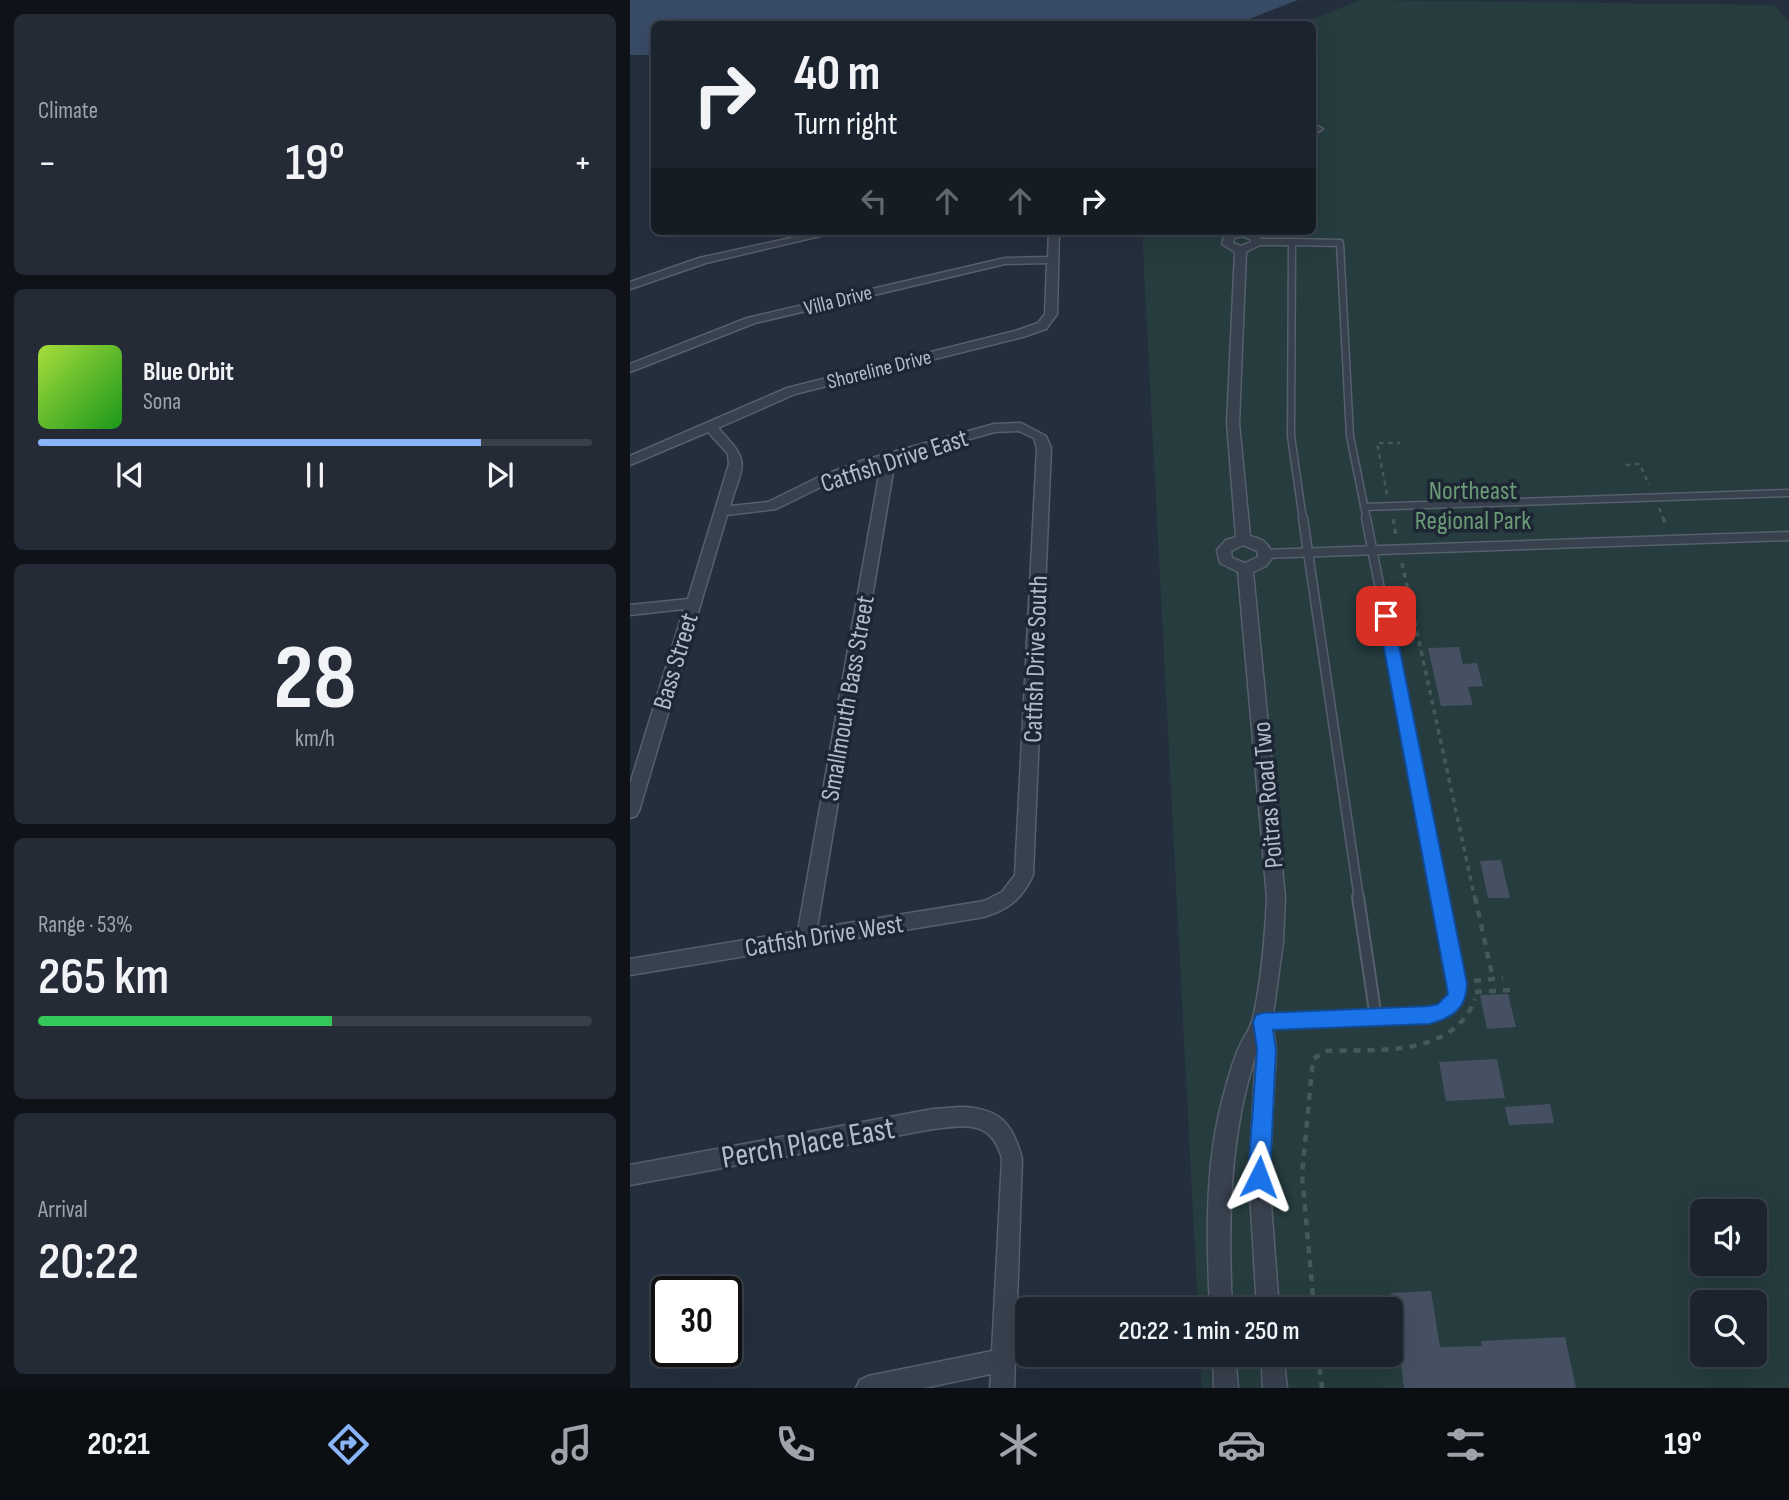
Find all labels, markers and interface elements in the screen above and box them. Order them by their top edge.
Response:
text: 40 m [794,45,880,104]
icon: right [679,49,770,140]
text: Climate [38,97,98,125]
text: Turn right [794,105,898,144]
text: 19° [285,132,345,195]
text: − [38,141,57,186]
text: + [573,141,592,186]
icon: left [855,182,893,220]
icon: ahead [928,182,966,220]
icon: ahead [1001,182,1039,220]
icon: right [1074,182,1112,220]
street label: Villa Drive [801,280,875,321]
street label: Shoreline Drive [824,344,934,394]
text: Blue Orbit [143,357,234,388]
text: Sona [143,388,181,416]
street label: Catfish Drive East [817,423,972,500]
icon: previous [111,456,149,494]
icon: pause [296,456,334,494]
icon: next [481,456,519,494]
park label: Northeast Regional Park [1415,476,1531,537]
street label: Catfish Drive South [1018,575,1055,743]
pin [1356,586,1416,646]
street label: Smallmouth Bass Street [815,593,882,803]
icon: arrive [1367,597,1405,635]
street label: Bass Street [647,609,706,713]
text: 28 [274,625,356,734]
street label: Poitras Road Two [1247,720,1290,870]
text: km/h [295,725,335,753]
street label: Catfish Drive West [743,909,906,964]
text: Range · 53% [38,911,133,939]
text: 265 km [38,946,169,1009]
street label: Perch Place East [719,1109,898,1178]
position arrow [1222,1140,1296,1214]
text: Arrival [38,1196,87,1224]
map controls [1690,1199,1767,1367]
button: sound [1690,1199,1767,1276]
text: 20:22 [38,1231,139,1294]
speed limit sign: 30 [651,1276,742,1367]
button: search [1690,1290,1767,1367]
text: 20:22 · 1 min · 250 m [1119,1316,1299,1347]
icon: directions [324,1420,373,1469]
icon: music [547,1420,596,1469]
icon: phone [771,1420,820,1469]
icon: climate [994,1420,1043,1469]
icon: car [1217,1420,1266,1469]
icon: filters [1441,1420,1490,1469]
text: 20:21 [87,1425,150,1464]
text: 19° [1664,1425,1702,1464]

